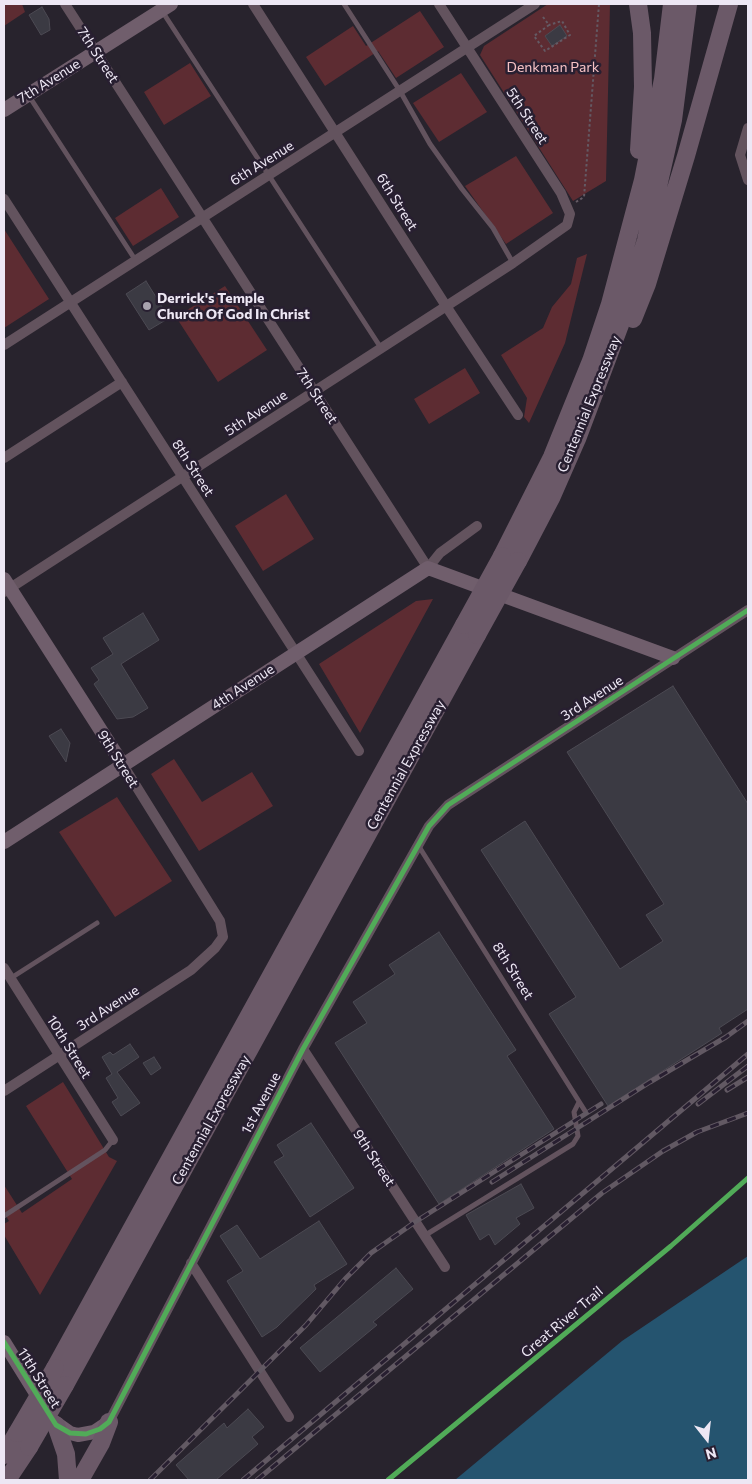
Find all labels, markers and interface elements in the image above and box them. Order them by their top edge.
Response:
street label: 7th Street [74,24,122,86]
street label: 7th Avenue [15,55,83,107]
park label: Denkman Park [507,59,599,75]
street label: 5th Street [503,85,551,147]
street label: 6th Avenue [227,137,297,189]
street label: 6th Street [373,170,421,234]
place label: Derrick's Temple Church Of God In Christ [157,290,310,322]
marker: Derrick's Temple Church Of God In Christ [141,300,153,312]
street label: Centennial Expressway [554,333,624,475]
street label: 7th Street [293,365,341,427]
street label: 5th Avenue [222,387,290,439]
street label: 8th Street [168,436,218,500]
street label: 4th Avenue [208,660,278,714]
street label: 3rd Avenue [558,672,626,724]
street label: Centennial Expressway [363,697,449,833]
street label: 9th Street [94,727,142,791]
street label: 8th Street [489,939,537,1003]
street label: 3rd Avenue [74,982,142,1034]
street label: 10th Street [43,1012,95,1082]
street label: Centennial Expressway [168,1052,254,1188]
street label: 1st Avenue [238,1069,284,1137]
street label: 9th Street [349,1126,399,1190]
street label: Great River Trail [518,1283,606,1361]
street label: 11th Street [14,1345,64,1411]
north arrow [682,1414,732,1464]
text: N [704,1444,719,1464]

